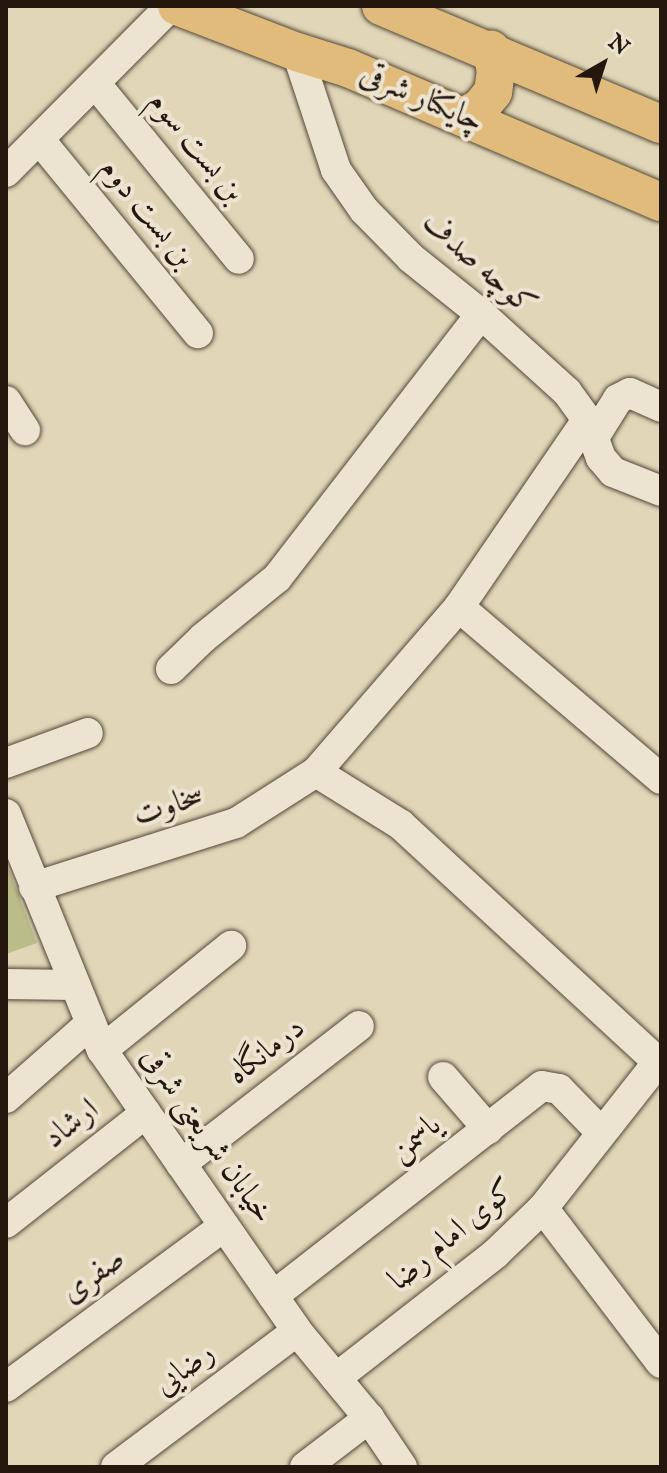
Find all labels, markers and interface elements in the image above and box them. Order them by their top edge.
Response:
north arrow [563,24,643,104]
text: N [602,28,634,62]
street label: چایکنار شرقی [354,56,488,142]
street label: بن بست سوم [138,84,252,212]
street label: بن بست دوم [90,151,202,277]
street label: کوچه صدف [413,205,543,325]
street label: سخاوت [129,778,209,836]
street label: درمانگاه [221,1010,313,1094]
street label: خیابان شریعتی شرقی [131,1040,281,1232]
street label: ارشاد [37,1092,107,1158]
street label: یاسمن [382,1107,450,1171]
street label: کوی امام رضا [382,1172,524,1300]
street label: صفری [54,1241,134,1313]
street label: رضایی [147,1335,223,1405]

